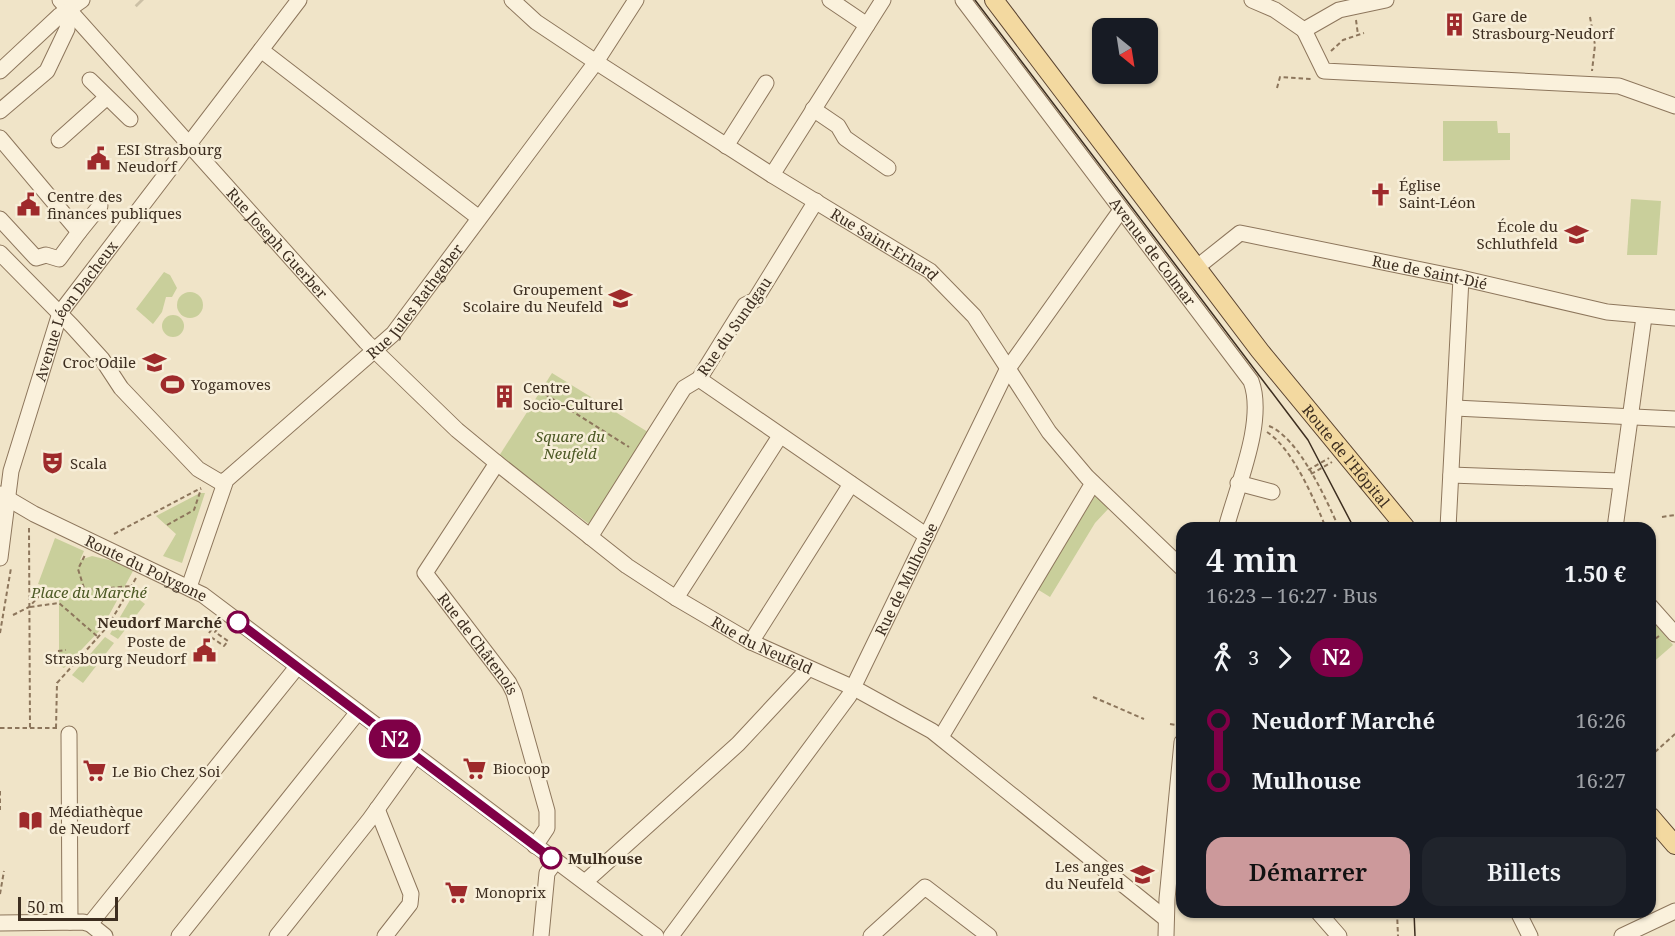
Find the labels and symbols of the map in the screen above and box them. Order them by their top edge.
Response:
place label: Gare de Strasbourg-Neudorf [1472,6,1616,43]
building icon: Gare de Strasbourg-Neudorf [1441,12,1467,38]
north arrow [1092,18,1158,84]
place label: ESI Strasbourg Neudorf [117,139,222,176]
public building icon: ESI Strasbourg Neudorf [86,145,112,171]
place label: Église Saint-Léon [1399,175,1476,212]
church icon: Église Saint-Léon [1368,181,1394,207]
street label: Rue Joseph Guerber [222,183,332,303]
place label: Centre des finances publiques [47,186,182,223]
public building icon: Centre des finances publiques [16,192,42,218]
street label: Avenue de Colmar [1105,193,1200,310]
street label: Rue Saint-Erhard [827,203,943,284]
place label: École du Schluthfeld [1477,216,1558,253]
school or university icon: École du Schluthfeld [1563,222,1589,248]
street label: Avenue Léon Dacheux [29,236,122,384]
street label: Rue Jules Rathgeber [362,239,467,363]
street label: Rue de Saint-Dié [1370,250,1489,294]
street label: Rue du Sundgau [692,272,776,379]
place label: Groupement Scolaire du Neufeld [463,279,603,316]
school or university icon: Groupement Scolaire du Neufeld [608,285,634,311]
school or university icon: Croc’Odile [141,349,167,375]
place label: Croc’Odile [62,352,136,372]
sports icon: Yogamoves [160,371,186,397]
place label: Yogamoves [190,374,271,394]
place label: Centre Socio-Culturel [523,377,624,414]
building icon: Centre Socio-Culturel [492,383,518,409]
street label: Route de l'Hôpital [1298,400,1395,511]
park label: Square du Neufeld [535,426,605,463]
theatre icon: Scala [39,450,65,476]
place label: Scala [70,453,107,473]
street label: Rue de Mulhouse [870,519,942,639]
street label: Route du Polygone [82,530,211,606]
park label: Place du Marché [30,582,148,602]
street label: Rue de Châtenois [433,588,523,698]
marker: Neudorf Marché [227,611,249,633]
street label: Rue du Neufeld [708,611,816,678]
place label: Neudorf Marché [97,612,222,632]
place label: Poste de Strasbourg Neudorf [45,631,187,668]
public building icon: Poste de Strasbourg Neudorf [191,637,217,663]
line badge: N2 [368,720,422,758]
supermarket icon: Biocoop [462,755,488,781]
supermarket icon: Le Bio Chez Soi [81,758,107,784]
place label: Biocoop [493,758,550,778]
place label: Le Bio Chez Soi [112,761,221,781]
place label: Médiathèque de Neudorf [49,801,143,838]
library icon: Médiathèque de Neudorf [18,807,44,833]
marker: Mulhouse [540,847,562,869]
place label: Mulhouse [568,848,643,868]
place label: Les anges du Neufeld [1045,856,1124,893]
school or university icon: Les anges du Neufeld [1129,862,1155,888]
supermarket icon: Monoprix [444,879,470,905]
place label: Monoprix [475,882,546,902]
scale bar [18,894,118,922]

